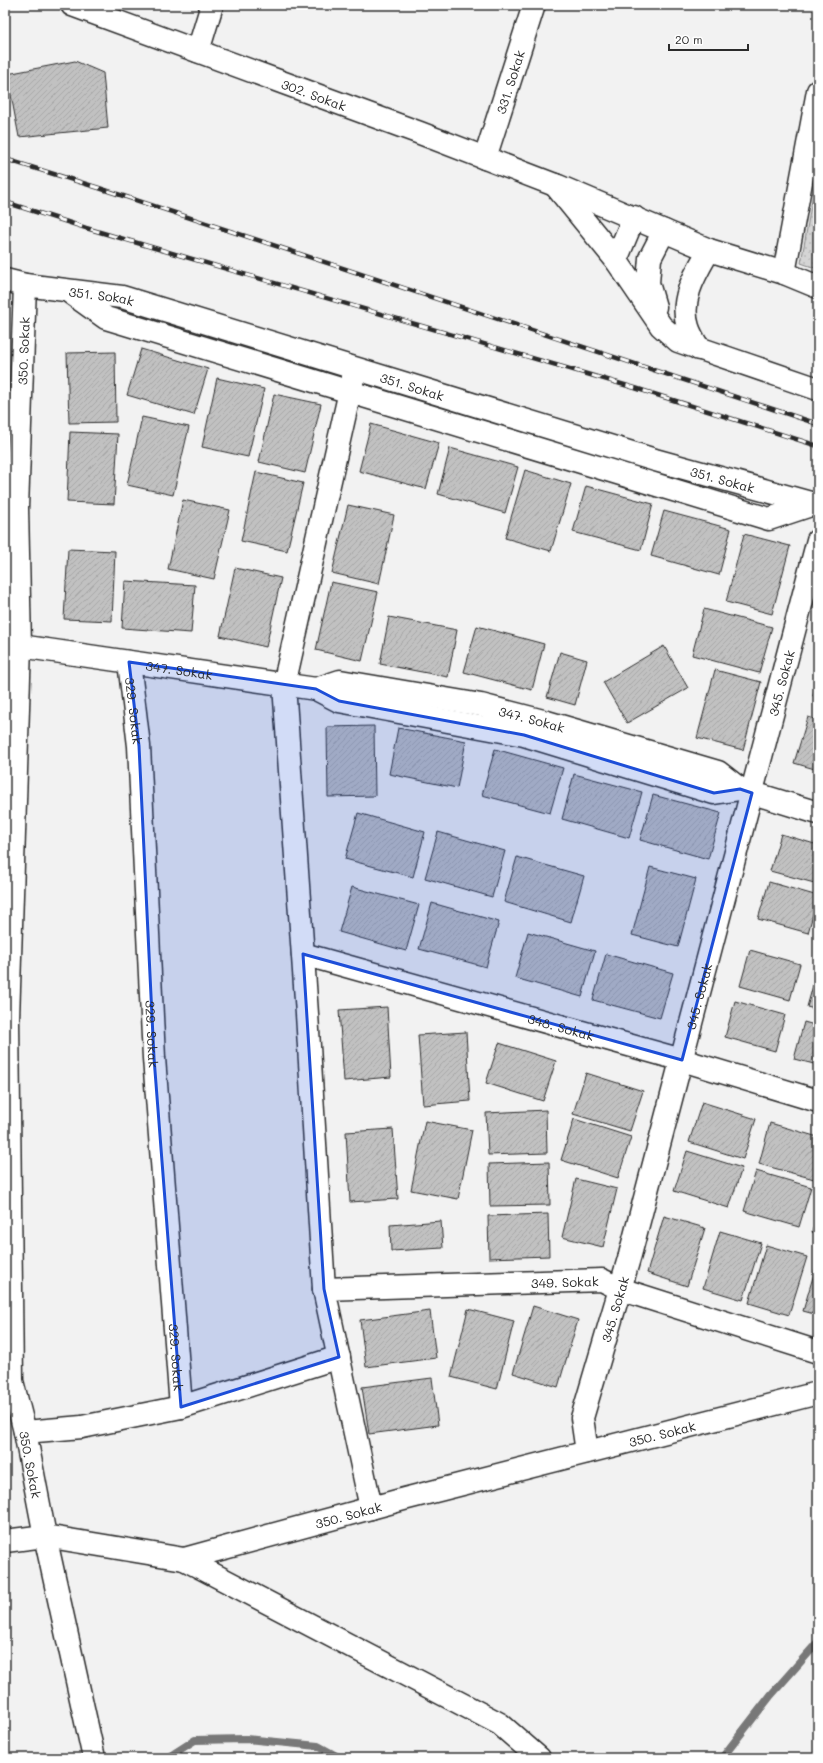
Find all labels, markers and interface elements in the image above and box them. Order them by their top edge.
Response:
scale bar [669,26,748,52]
text: 20 m [675,31,703,47]
street label: 331. Sokak [491,48,528,116]
street label: 302. Sokak [279,74,349,114]
street label: 351. Sokak [68,282,137,309]
street label: 350. Sokak [13,317,33,385]
street label: 351. Sokak [378,368,447,404]
street label: 351. Sokak [689,462,757,496]
street label: 345. Sokak [764,648,797,718]
street label: 347. Sokak [145,656,214,682]
street label: 329. Sokak [122,676,147,745]
street label: 347. Sokak [497,701,567,735]
street label: 345. Sokak [681,961,715,1031]
street label: 329. Sokak [143,1000,163,1069]
street label: 348. Sokak [526,1009,596,1044]
street label: 349. Sokak [531,1272,599,1291]
street label: 345. Sokak [596,1274,632,1344]
street label: 329. Sokak [166,1323,188,1392]
street label: 350. Sokak [627,1416,697,1450]
street label: 350. Sokak [16,1429,46,1500]
street label: 350. Sokak [313,1497,383,1531]

